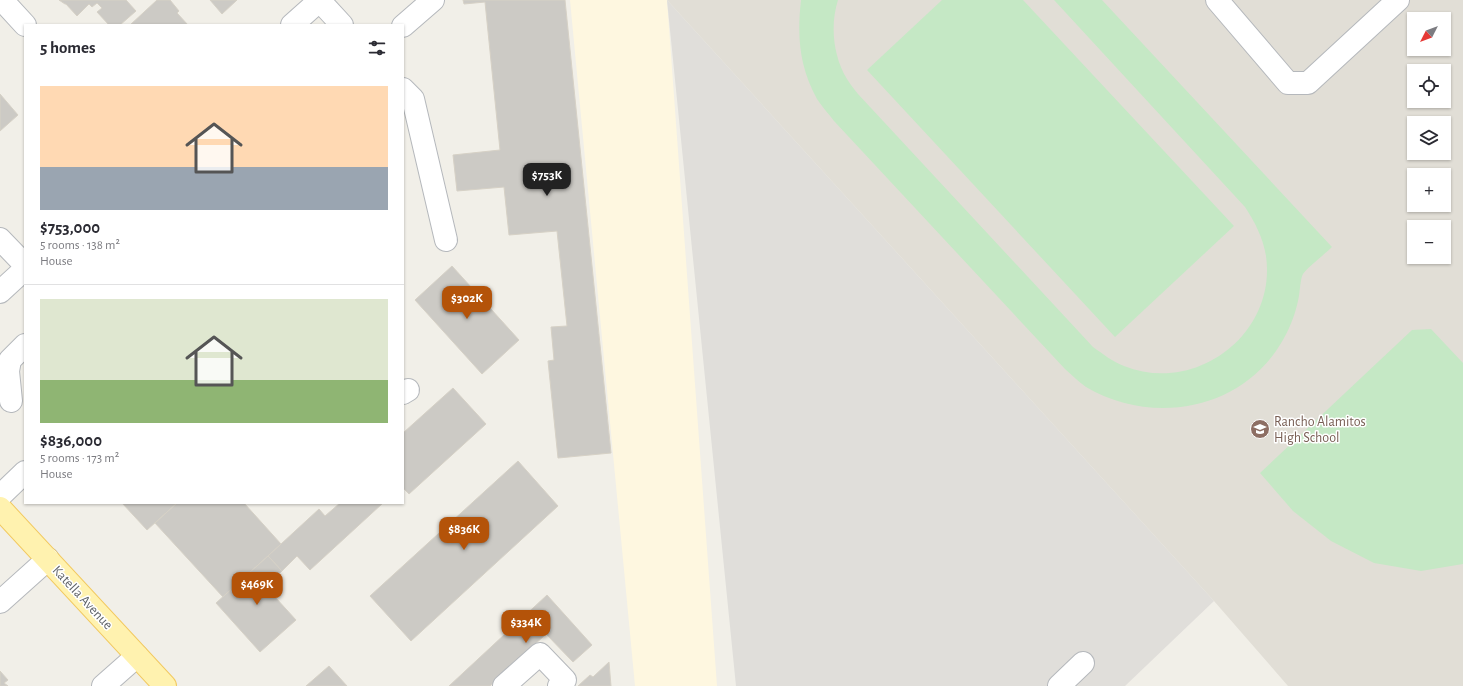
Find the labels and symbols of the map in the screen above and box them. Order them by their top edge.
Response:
north arrow [1407,12,1451,56]
pin: $753K [519,163,575,197]
pin: $302K [439,286,495,320]
place label: Rancho Alamitos High School [1274,415,1366,445]
school or university icon: Rancho Alamitos High School [1249,418,1271,440]
pin: $836K [436,517,492,551]
street label: Katella Avenue [49,563,115,632]
pin: $469K [229,572,285,606]
pin: $334K [498,610,554,644]

